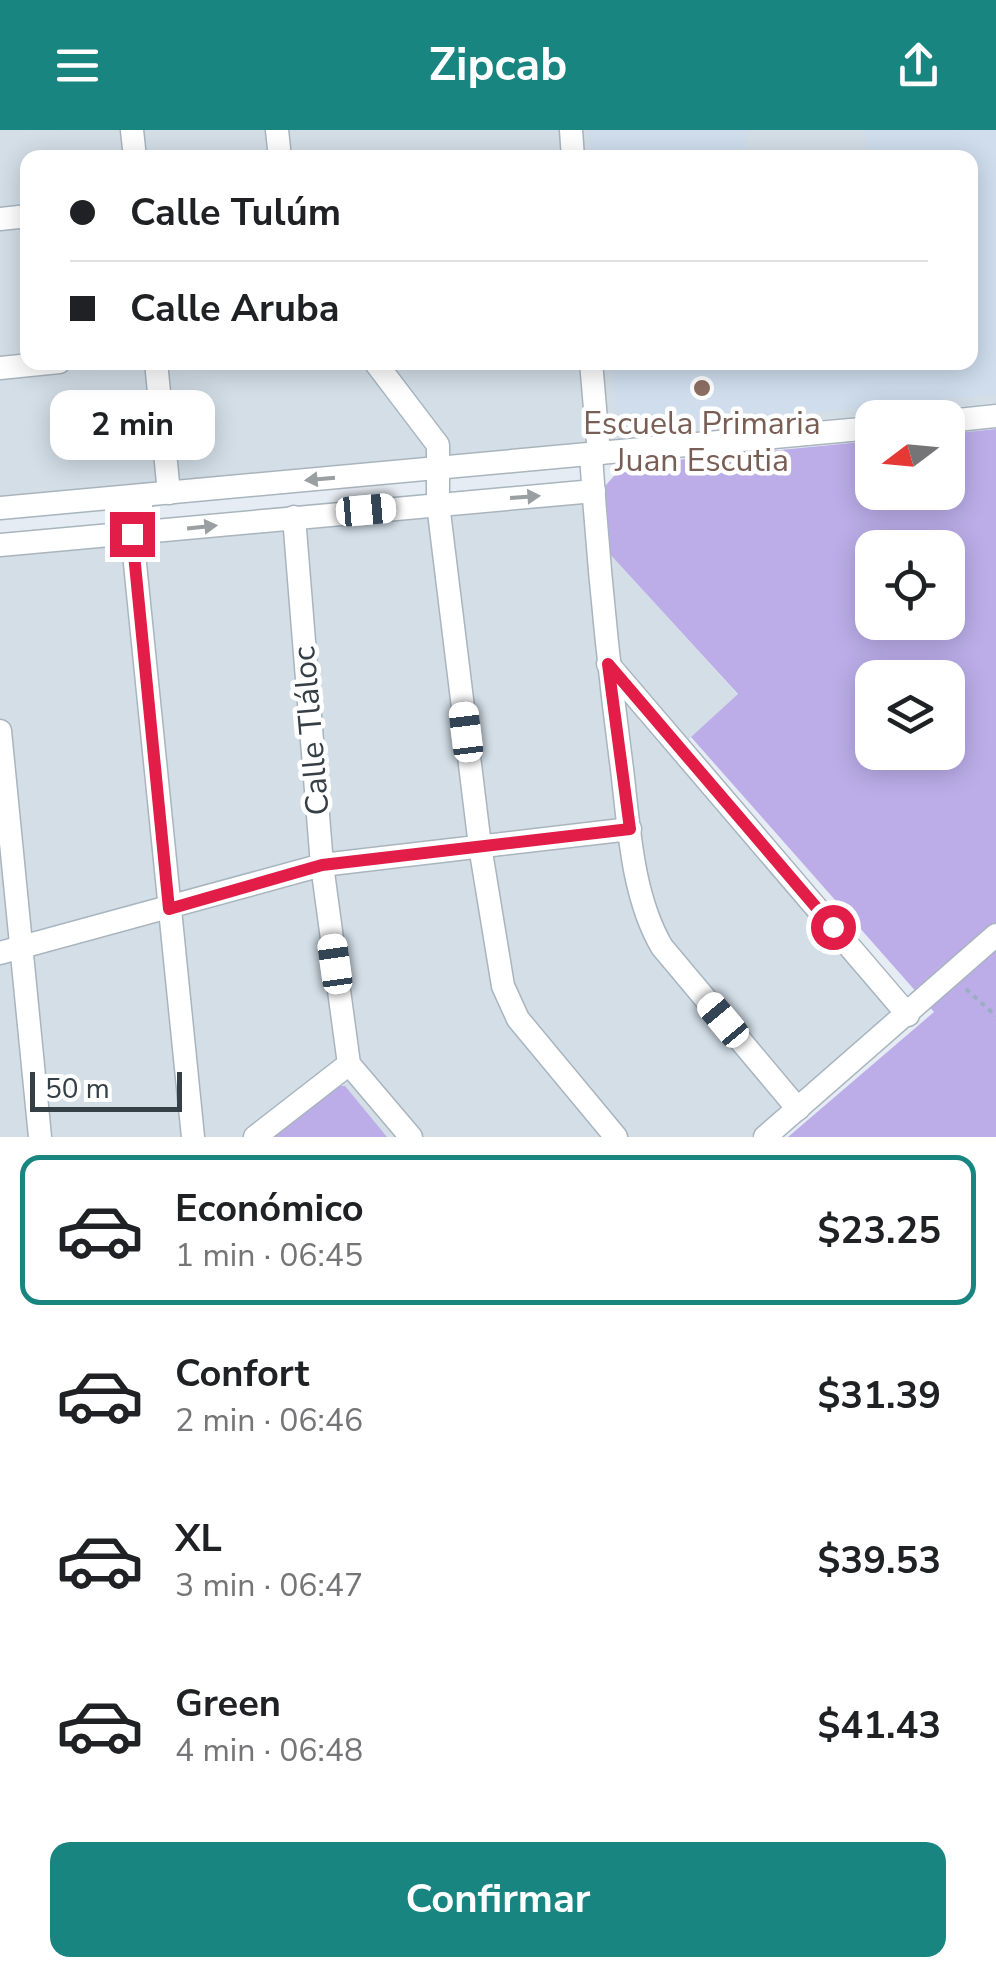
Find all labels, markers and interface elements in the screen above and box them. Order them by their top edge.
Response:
text: Zipcab [429,35,567,96]
icon: menu [50,38,105,93]
icon: share [891,38,946,93]
text: Calle Tulúm [130,187,341,238]
text: Calle Aruba [130,283,340,334]
marker: Escuela Primaria Juan Escutia [691,377,713,399]
callout: 2 min [49,389,214,459]
north arrow [855,400,965,510]
map controls [855,400,965,770]
place label: Escuela Primaria Juan Escutia [583,402,821,482]
text: 2 min [91,403,174,446]
one-way arrow [304,471,335,487]
one-way arrow [510,488,542,504]
car [335,492,397,528]
route end [110,512,155,557]
one-way arrow [186,519,218,535]
button: locate [855,530,965,640]
street label: Calle Tláloc [282,644,340,817]
button: layers [855,660,965,770]
car [447,700,485,764]
route start [811,905,856,950]
car [316,932,354,996]
car [692,987,754,1053]
scale bar [30,1067,182,1111]
text: 50 m [45,1070,110,1108]
text: Económico [175,1183,364,1234]
icon: car [55,1185,145,1275]
text: $23.25 [818,1205,941,1256]
text: 1 min · 06:45 [175,1234,363,1277]
text: Confort [175,1348,309,1399]
icon: car [55,1350,145,1440]
text: $31.39 [818,1370,941,1421]
text: 2 min · 06:46 [175,1399,363,1442]
text: XL [175,1513,222,1564]
icon: car [55,1515,145,1605]
text: $39.53 [818,1535,941,1586]
text: 3 min · 06:47 [175,1564,363,1607]
text: Green [175,1678,281,1729]
icon: car [55,1680,145,1770]
text: $41.43 [818,1700,941,1751]
text: 4 min · 06:48 [175,1729,363,1772]
button: Confirmar [50,1842,946,1957]

